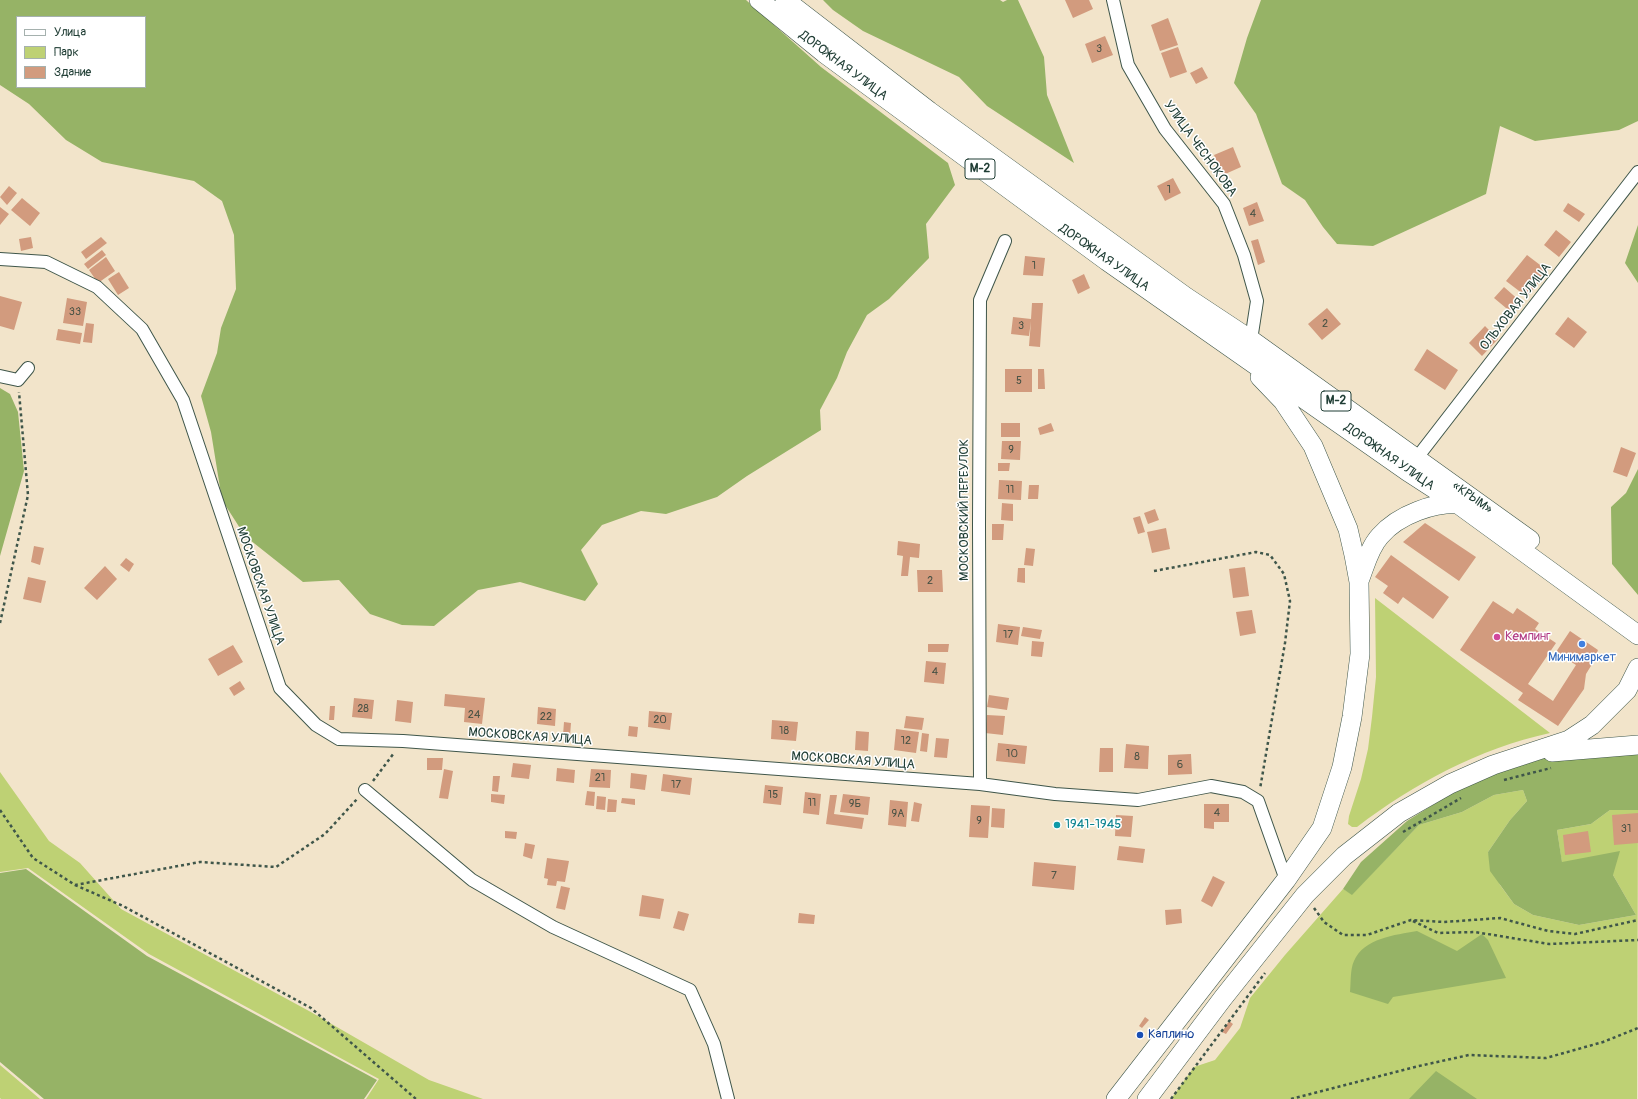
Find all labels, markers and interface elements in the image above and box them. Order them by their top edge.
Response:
legend [16,16,146,88]
text: Улица [54,25,86,40]
street label: ДОРОЖНАЯ УЛИЦА [796,28,890,104]
house number: 3 [1096,42,1102,56]
text: Парк [54,45,79,60]
text: Здание [54,65,91,80]
street label: УЛИЦА ЧЕСНОКОВА [1160,98,1240,200]
road number: М-2 [965,159,995,179]
house number: 1 [1167,183,1171,197]
house number: 4 [1250,207,1256,221]
street label: ДОРОЖНАЯ УЛИЦА [1056,221,1152,295]
house number: 1 [1032,259,1036,273]
street label: ОЛЬХОВАЯ УЛИЦА [1477,260,1555,354]
house number: 33 [69,305,81,319]
house number: 2 [1322,317,1328,331]
house number: 3 [1018,319,1024,333]
house number: 5 [1016,374,1022,388]
road number: М-2 [1321,391,1351,411]
street label: ДОРОЖНАЯ УЛИЦА [1341,420,1437,494]
street label: МОСКОВСКИЙ ПЕРЕУЛОК [957,439,973,581]
house number: 9 [1008,443,1014,457]
street label: «КРЫМ» [1449,479,1495,517]
house number: 11 [1006,483,1014,497]
street label: МОСКОВСКАЯ УЛИЦА [232,525,288,647]
house number: 2 [927,574,933,588]
house number: 17 [1003,628,1013,642]
place label: Кемпинг [1505,629,1551,645]
marker: Кемпинг [1492,632,1502,642]
marker: Минимаркет [1577,639,1587,649]
place label: Минимаркет [1548,650,1616,666]
house number: 4 [932,665,938,679]
house number: 28 [357,702,369,716]
house number: 24 [468,708,480,722]
house number: 22 [540,710,552,724]
house number: 20 [653,713,667,727]
house number: 18 [779,724,789,738]
street label: МОСКОВСКАЯ УЛИЦА [468,725,592,749]
house number: 12 [901,734,911,748]
house number: 10 [1006,747,1018,761]
street label: МОСКОВСКАЯ УЛИЦА [791,749,915,773]
house number: 8 [1134,750,1140,764]
house number: 6 [1177,758,1183,772]
house number: 21 [595,771,605,785]
house number: 17 [671,778,681,792]
house number: 15 [768,788,778,802]
house number: 11 [808,796,816,810]
house number: 9Б [849,797,861,811]
house number: 4 [1214,806,1220,820]
house number: 9А [892,807,904,821]
house number: 9 [976,814,982,828]
place label: 1941-1945 [1065,817,1121,833]
marker: 1941-1945 [1052,820,1062,830]
house number: 31 [1621,822,1631,836]
house number: 7 [1051,869,1057,883]
place label: Каплино [1148,1027,1194,1043]
marker: Каплино [1135,1030,1145,1040]

